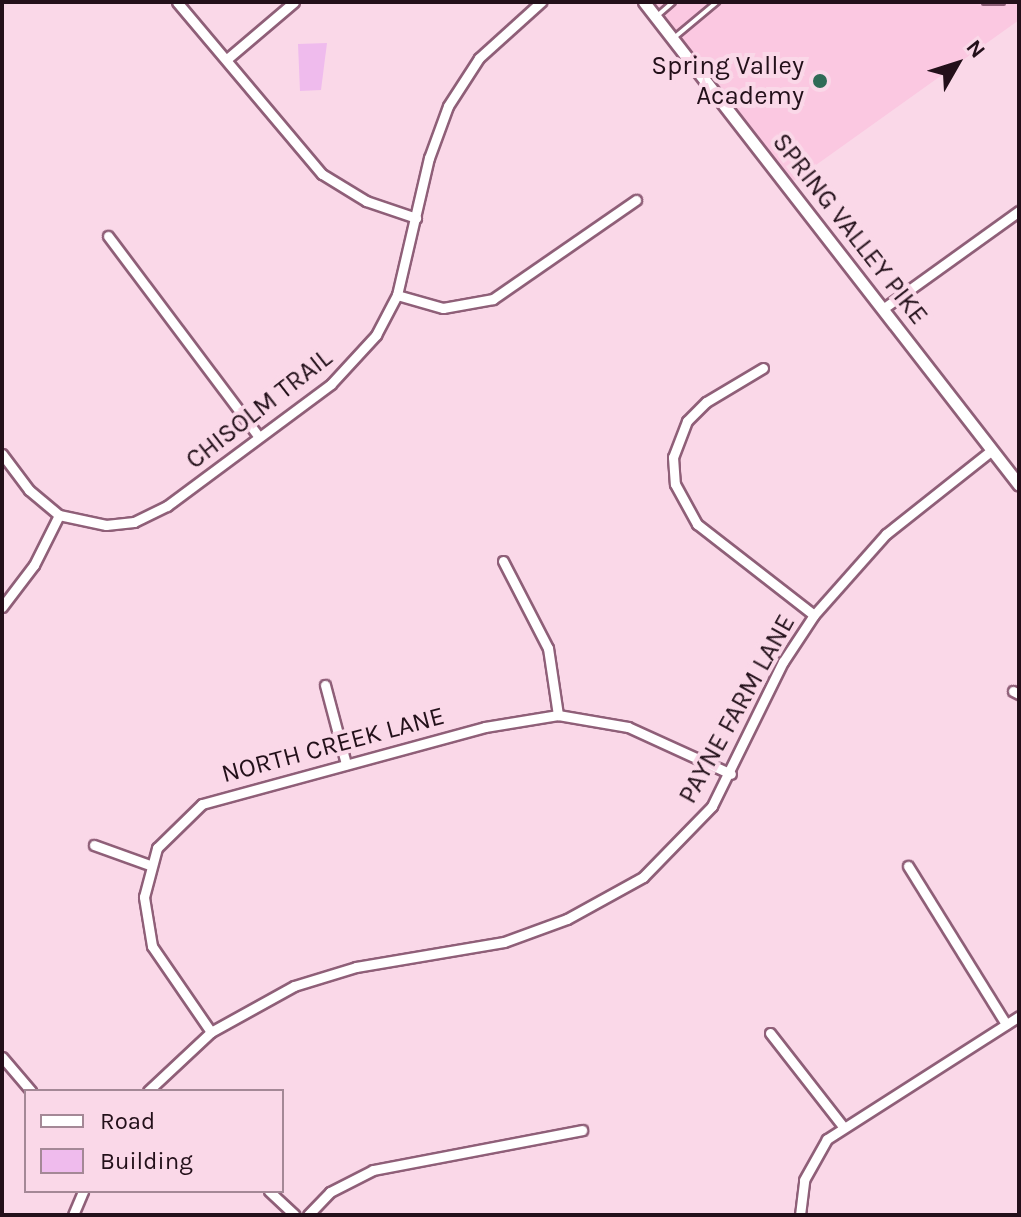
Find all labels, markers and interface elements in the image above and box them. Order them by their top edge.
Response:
north arrow [917,24,997,104]
text: N [961,35,991,63]
place label: Spring Valley Academy [651,50,804,112]
marker: Spring Valley Academy [811,72,829,90]
street label: SPRING VALLEY PIKE [766,127,934,331]
street label: CHISOLM TRAIL [180,342,338,476]
street label: PAYNE FARM LANE [672,609,802,809]
street label: NORTH CREEK LANE [218,700,448,790]
legend [24,1089,284,1193]
text: Road [100,1107,155,1135]
text: Building [100,1147,193,1175]

